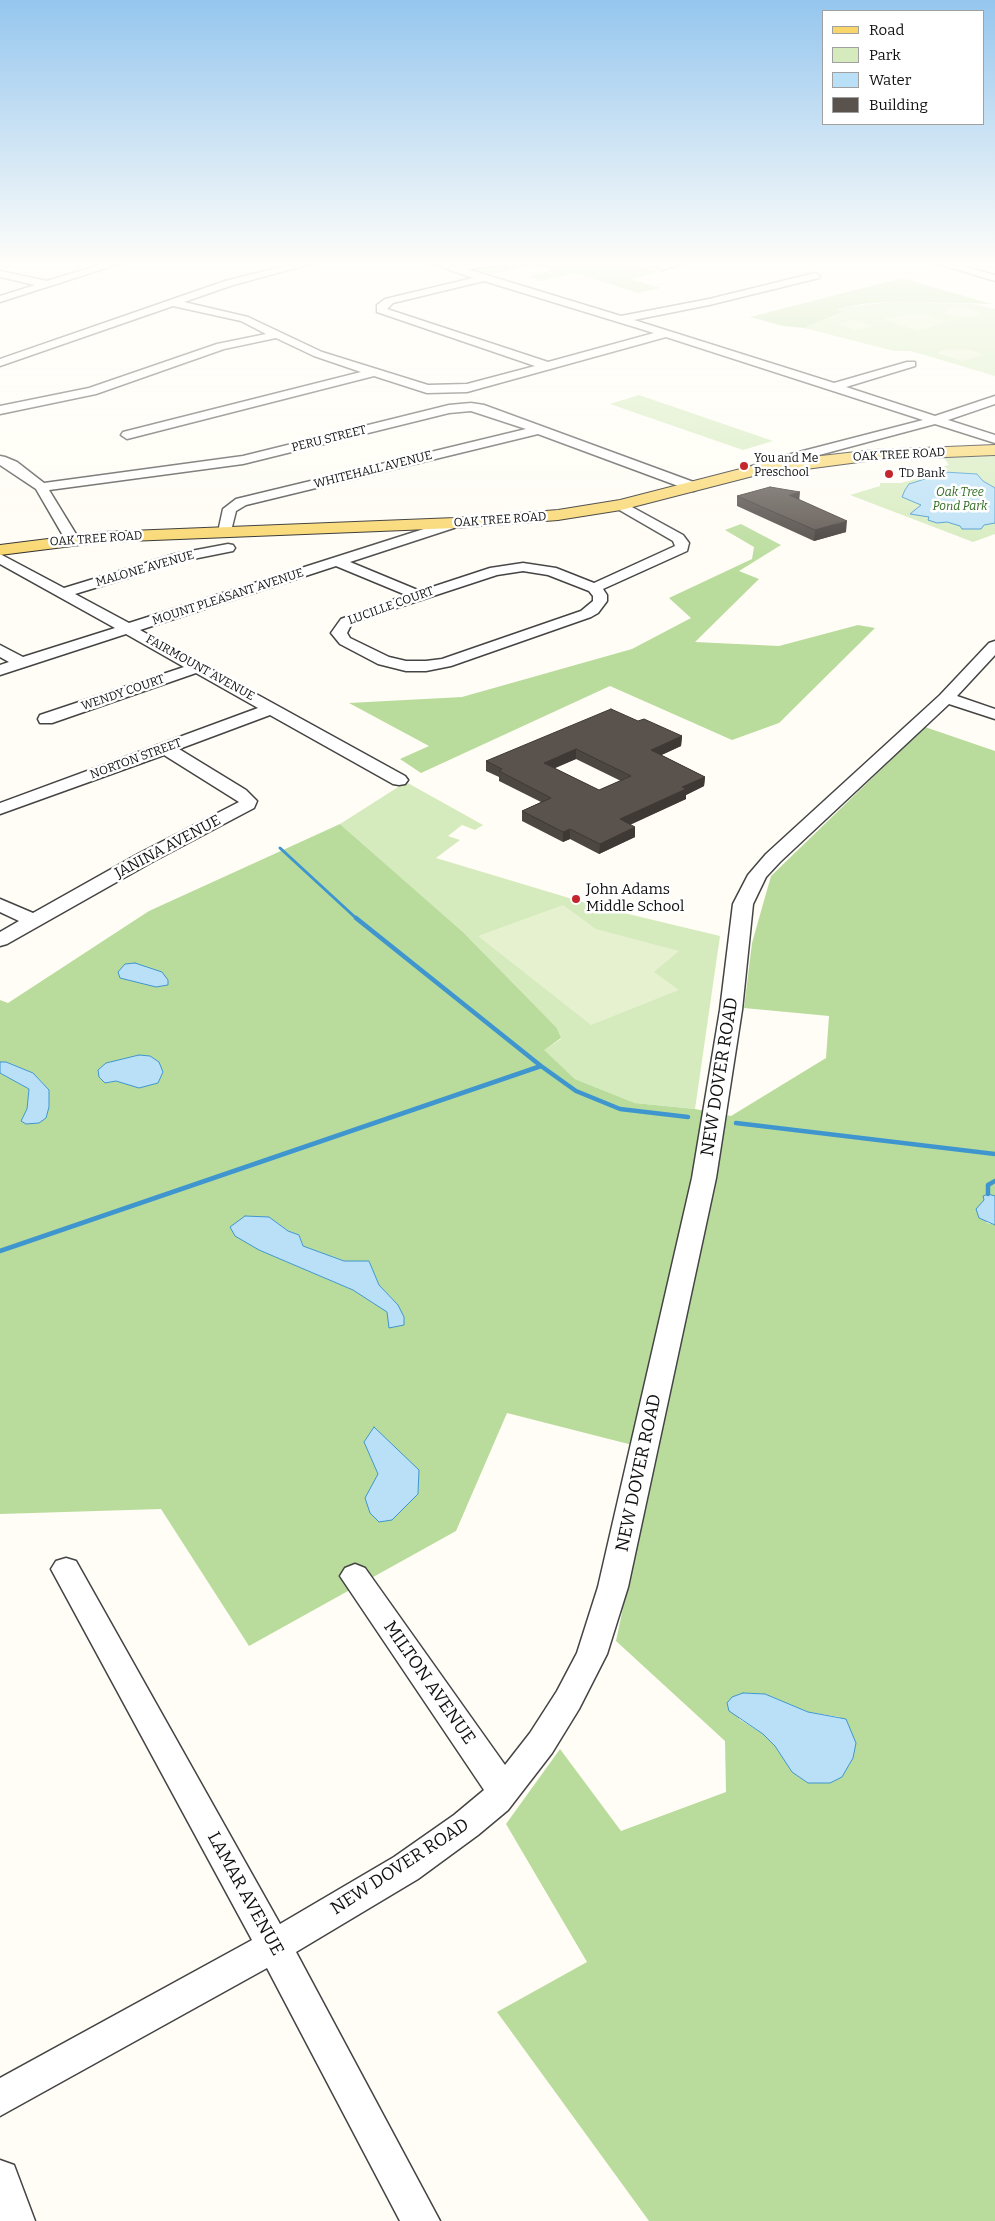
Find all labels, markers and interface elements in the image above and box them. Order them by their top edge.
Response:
legend [822,10,985,125]
text: Road [869,21,904,39]
text: Park [869,46,901,64]
text: Water [869,71,911,89]
text: Building [869,96,928,114]
street label: PERU STREET [290,423,368,455]
street label: OAK TREE ROAD [852,445,946,465]
street label: WHITEHALL AVENUE [312,448,434,492]
place label: You and Me Preschool [754,452,818,480]
marker: You and Me Preschool [738,460,750,472]
place label: TD Bank [899,467,945,481]
marker: TD Bank [883,468,895,480]
park label: Oak Tree Pond Park [932,486,988,514]
street label: OAK TREE ROAD [453,510,547,530]
street label: OAK TREE ROAD [49,529,143,549]
street label: MALONE AVENUE [94,548,196,590]
street label: MOUNT PLEASANT AVENUE [150,566,306,628]
street label: LUCILLE COURT [346,584,436,628]
street label: FAIRMOUNT AVENUE [143,632,257,704]
street label: WENDY COURT [79,672,167,714]
street label: NORTON STREET [88,736,184,782]
street label: JANINA AVENUE [112,812,224,882]
place label: John Adams Middle School [586,881,684,916]
marker: John Adams Middle School [570,893,582,905]
street label: NEW DOVER ROAD [697,996,743,1158]
street label: NEW DOVER ROAD [612,1392,666,1554]
street label: MILTON AVENUE [378,1617,480,1749]
street label: NEW DOVER ROAD [327,1814,473,1920]
street label: LAMAR AVENUE [202,1828,288,1960]

